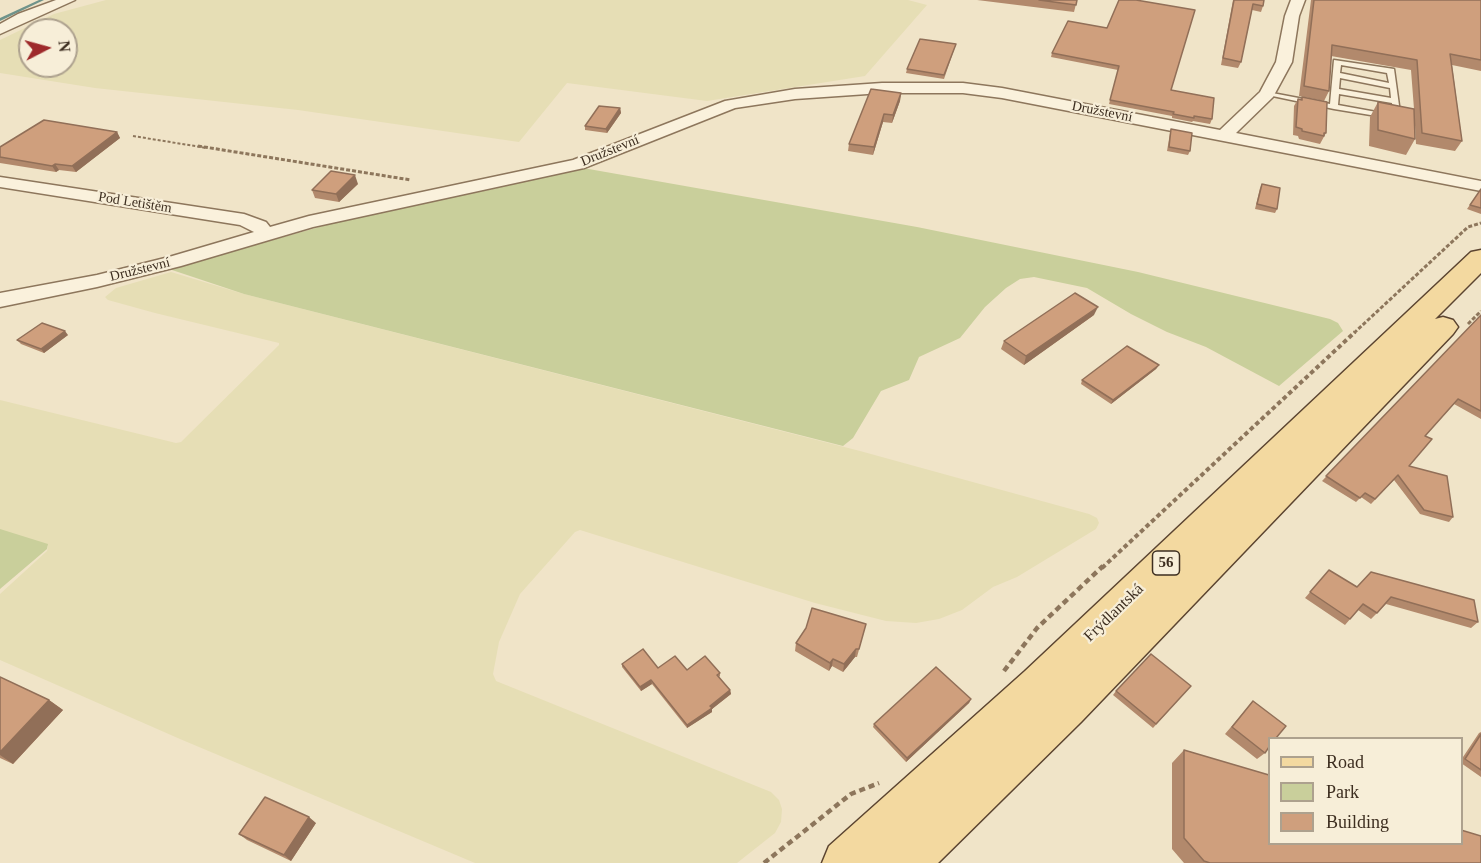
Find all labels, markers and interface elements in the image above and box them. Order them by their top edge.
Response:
north arrow [18,18,78,78]
text: N [55,40,73,53]
street label: Družstevní [1070,98,1134,126]
street label: Družstevní [578,132,642,170]
street label: Pod Letištěm [97,189,173,217]
street label: Družstevní [108,254,172,286]
road number: 56 [1152,551,1180,575]
street label: Frýdlantská [1080,580,1148,646]
legend [1268,737,1463,845]
text: Road [1326,752,1364,772]
text: Park [1326,782,1359,802]
text: Building [1326,812,1389,832]

